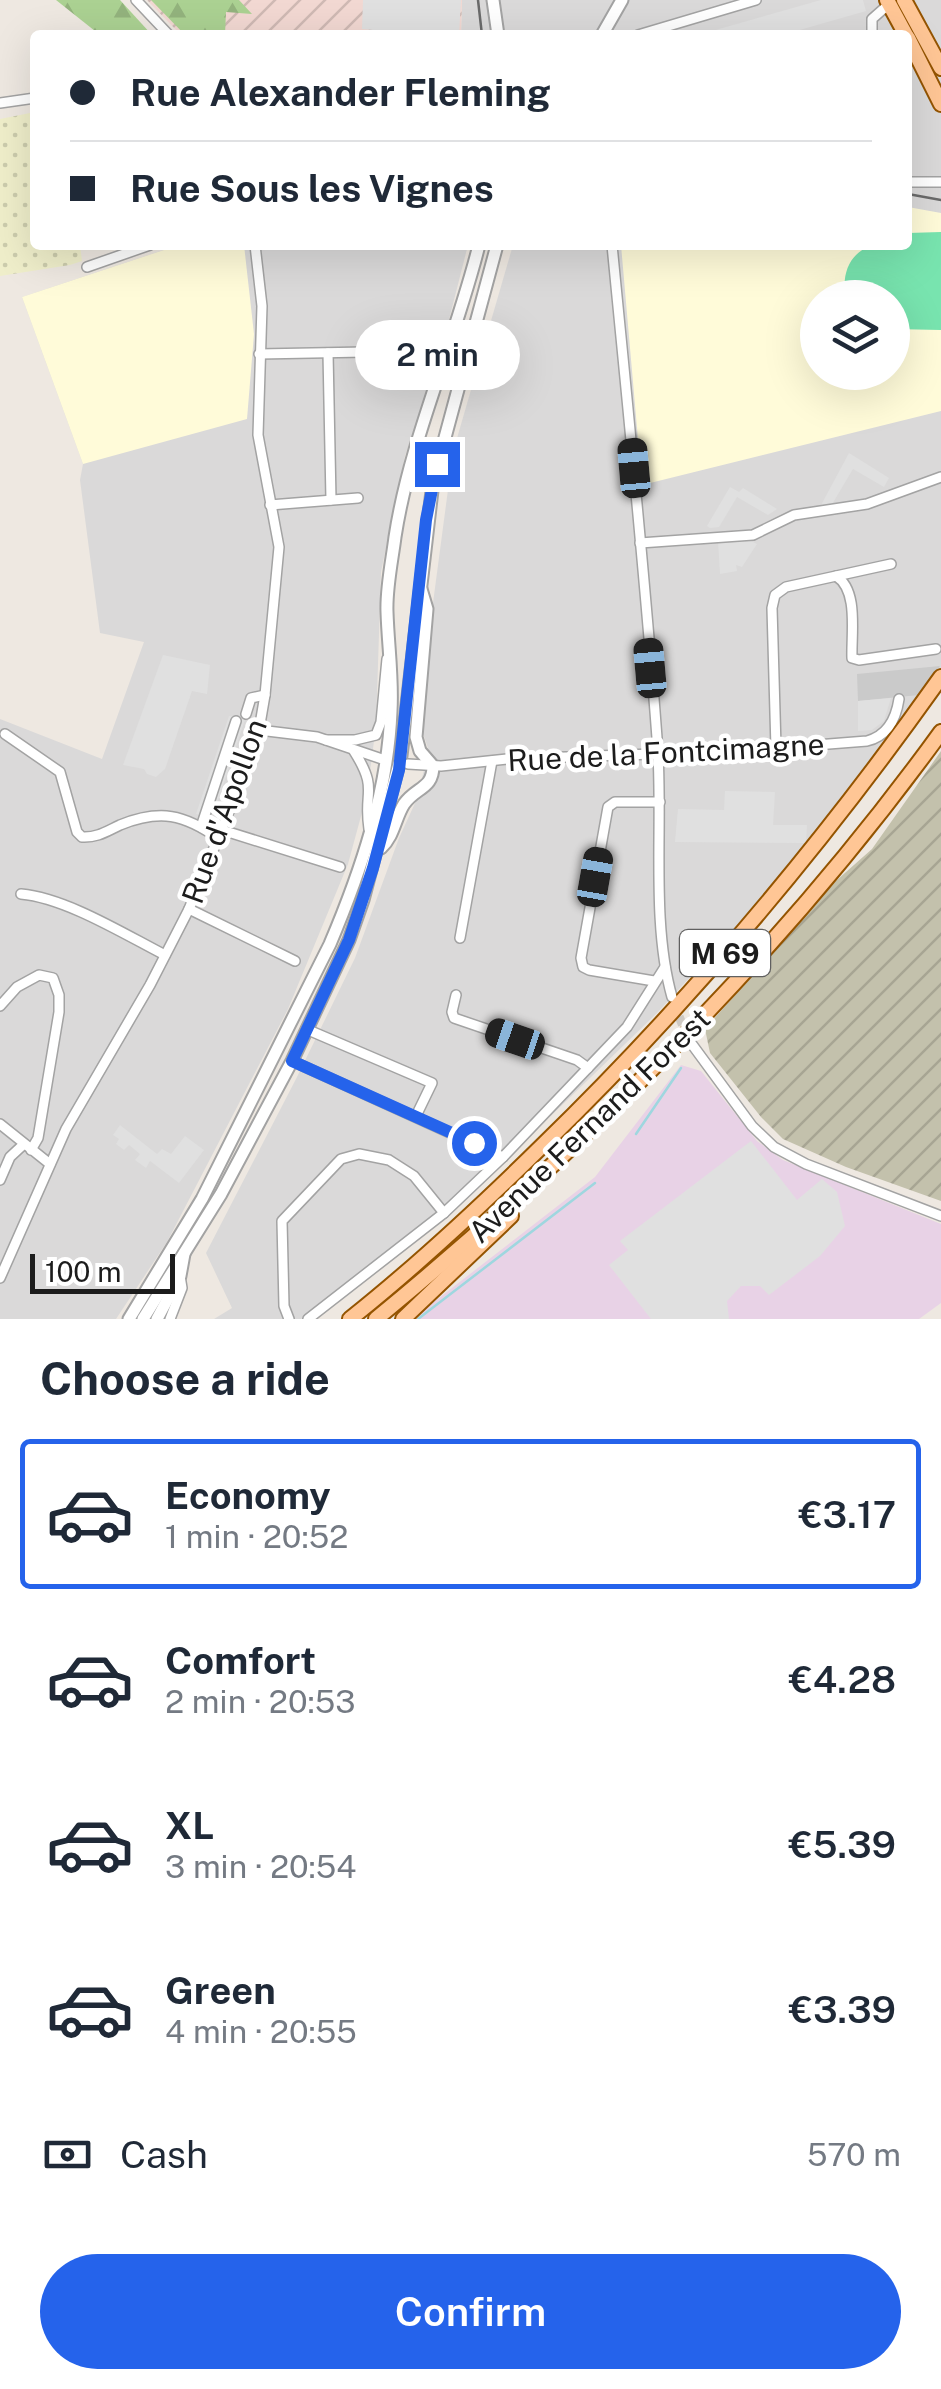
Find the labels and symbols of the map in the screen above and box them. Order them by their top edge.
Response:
callout: 2 min [354,319,520,389]
car [616,437,652,499]
route end [415,442,460,487]
car [632,637,668,699]
street label: Rue d'Apollon [174,714,274,908]
street label: Rue de la Fontcimagne [507,726,825,778]
car [575,845,615,909]
road number: M 69 [680,930,770,976]
street label: Avenue Fernand Forest [461,1000,717,1250]
car [482,1015,548,1063]
route start [452,1121,497,1166]
scale bar [30,1249,175,1294]

